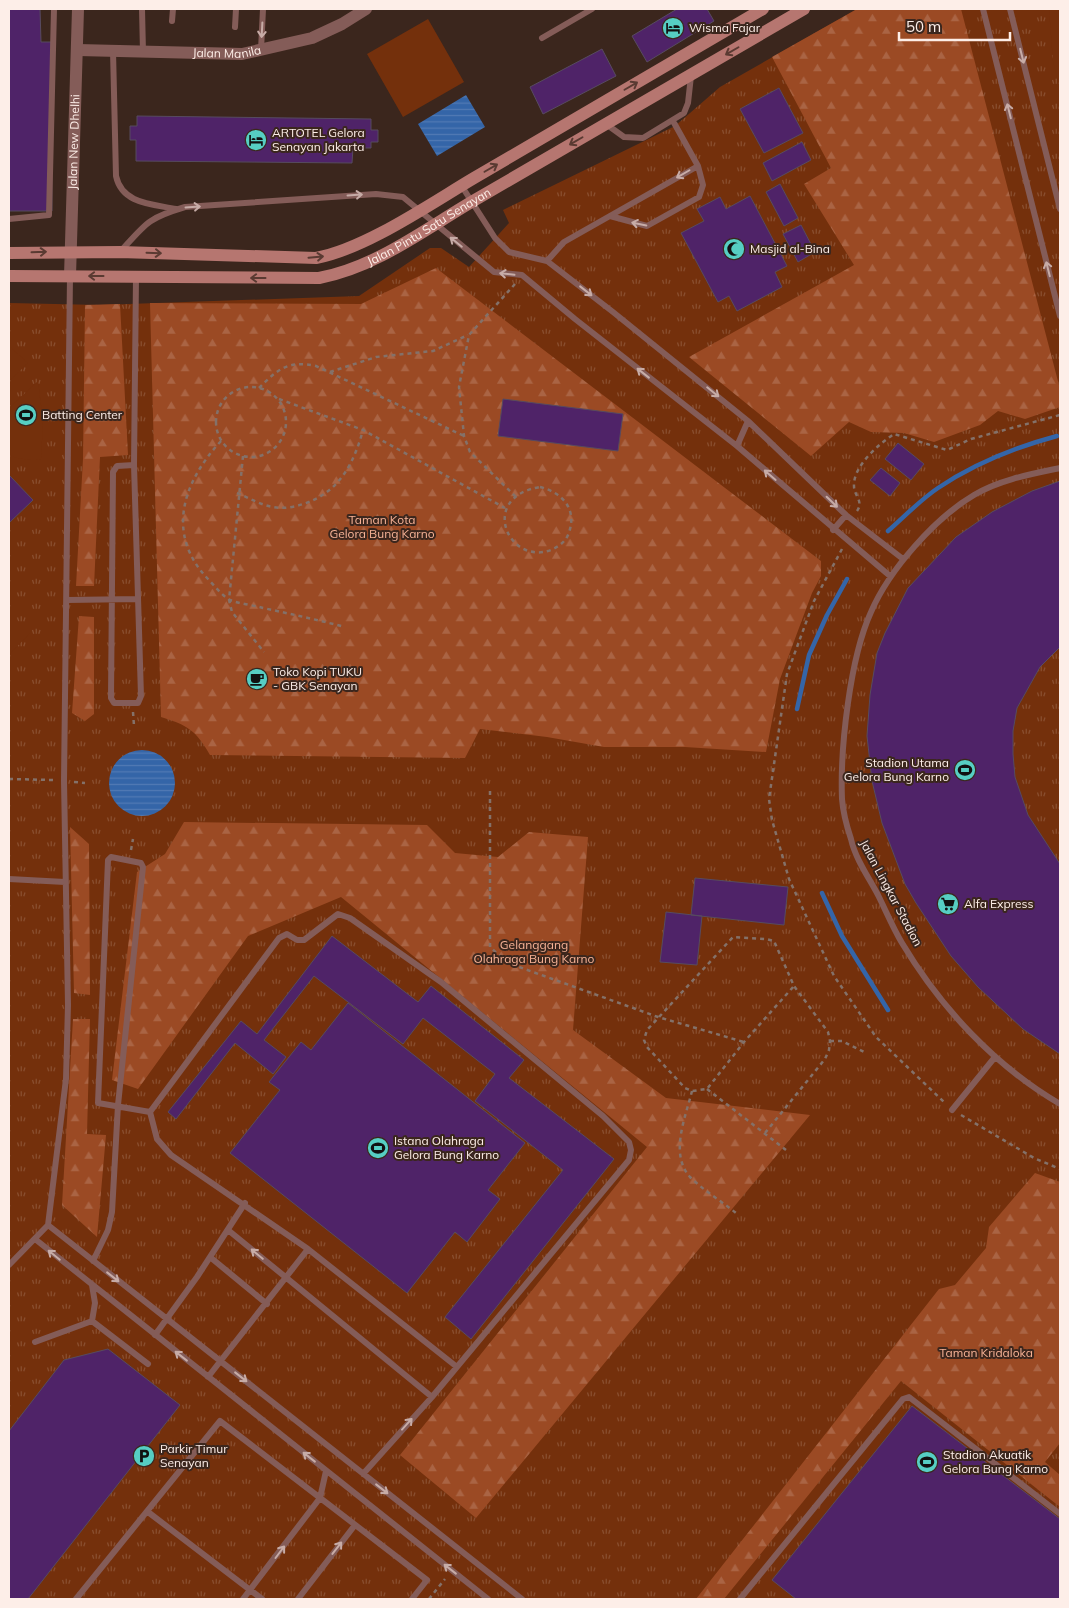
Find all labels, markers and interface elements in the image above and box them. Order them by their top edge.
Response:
scale bar [899,10,1010,42]
hotel icon: Wisma Fajar [661,16,685,40]
text: 50 m [906,17,941,36]
place label: Wisma Fajar [689,20,761,35]
one-way arrow [258,21,267,37]
street label: Jalan Manila [192,42,262,61]
one-way arrow [725,46,740,56]
one-way arrow [1018,48,1027,64]
one-way arrow [624,81,639,91]
street label: Jalan New Dhelhi [65,94,82,190]
one-way arrow [1004,104,1013,120]
place label: ARTOTEL Gelora Senayan Jakarta [272,125,365,154]
hotel icon: ARTOTEL Gelora Senayan Jakarta [244,128,268,152]
one-way arrow [570,137,584,147]
one-way arrow [483,163,498,173]
one-way arrow [675,169,690,179]
street label: Jalan Pintu Satu Senayan [365,184,493,269]
one-way arrow [347,191,363,200]
one-way arrow [185,202,201,211]
one-way arrow [631,219,647,228]
one-way arrow [449,237,462,248]
mosque icon: Masjid al-Bina [722,237,746,261]
place label: Masjid al-Bina [750,241,830,256]
one-way arrow [31,248,47,257]
one-way arrow [146,249,162,258]
one-way arrow [308,252,324,262]
one-way arrow [1043,261,1053,277]
one-way arrow [499,269,515,278]
one-way arrow [88,271,104,281]
one-way arrow [250,273,266,283]
one-way arrow [579,285,592,296]
one-way arrow [637,367,650,378]
one-way arrow [706,387,719,398]
sports icon: Batting Center [14,403,38,427]
place label: Batting Center [42,407,123,422]
one-way arrow [763,469,776,481]
one-way arrow [826,496,839,508]
park label: Taman Kota Gelora Bung Karno [329,512,435,541]
place label: Toko Kopi TUKU - GBK Senayan [273,664,362,693]
cafe icon: Toko Kopi TUKU - GBK Senayan [245,667,269,691]
place label: Stadion Utama Gelora Bung Karno [844,755,949,784]
sports icon: Stadion Utama Gelora Bung Karno [953,758,977,782]
street label: Jalan Lingkar Stadion [857,837,926,949]
supermarket icon: Alfa Express [936,892,960,916]
place label: Alfa Express [964,896,1033,911]
park label: Gelanggang Olahraga Bung Karno [474,937,595,966]
place label: Istana Olahraga Gelora Bung Karno [394,1133,499,1162]
sports icon: Istana Olahraga Gelora Bung Karno [366,1136,390,1160]
one-way arrow [48,1249,61,1260]
one-way arrow [251,1249,264,1260]
one-way arrow [107,1271,120,1282]
park label: Taman Kridaloka [939,1345,1033,1360]
one-way arrow [175,1351,188,1362]
one-way arrow [234,1372,247,1383]
one-way arrow [401,1418,413,1431]
place label: Parkir Timur Senayan [160,1441,228,1470]
parking icon: Parkir Timur Senayan [132,1444,156,1468]
place label: Stadion Akuatik Gelora Bung Karno [943,1447,1048,1476]
sports icon: Stadion Akuatik Gelora Bung Karno [915,1450,939,1474]
one-way arrow [302,1452,316,1462]
one-way arrow [375,1483,388,1494]
one-way arrow [332,1541,342,1555]
one-way arrow [274,1546,285,1559]
one-way arrow [444,1563,457,1574]

